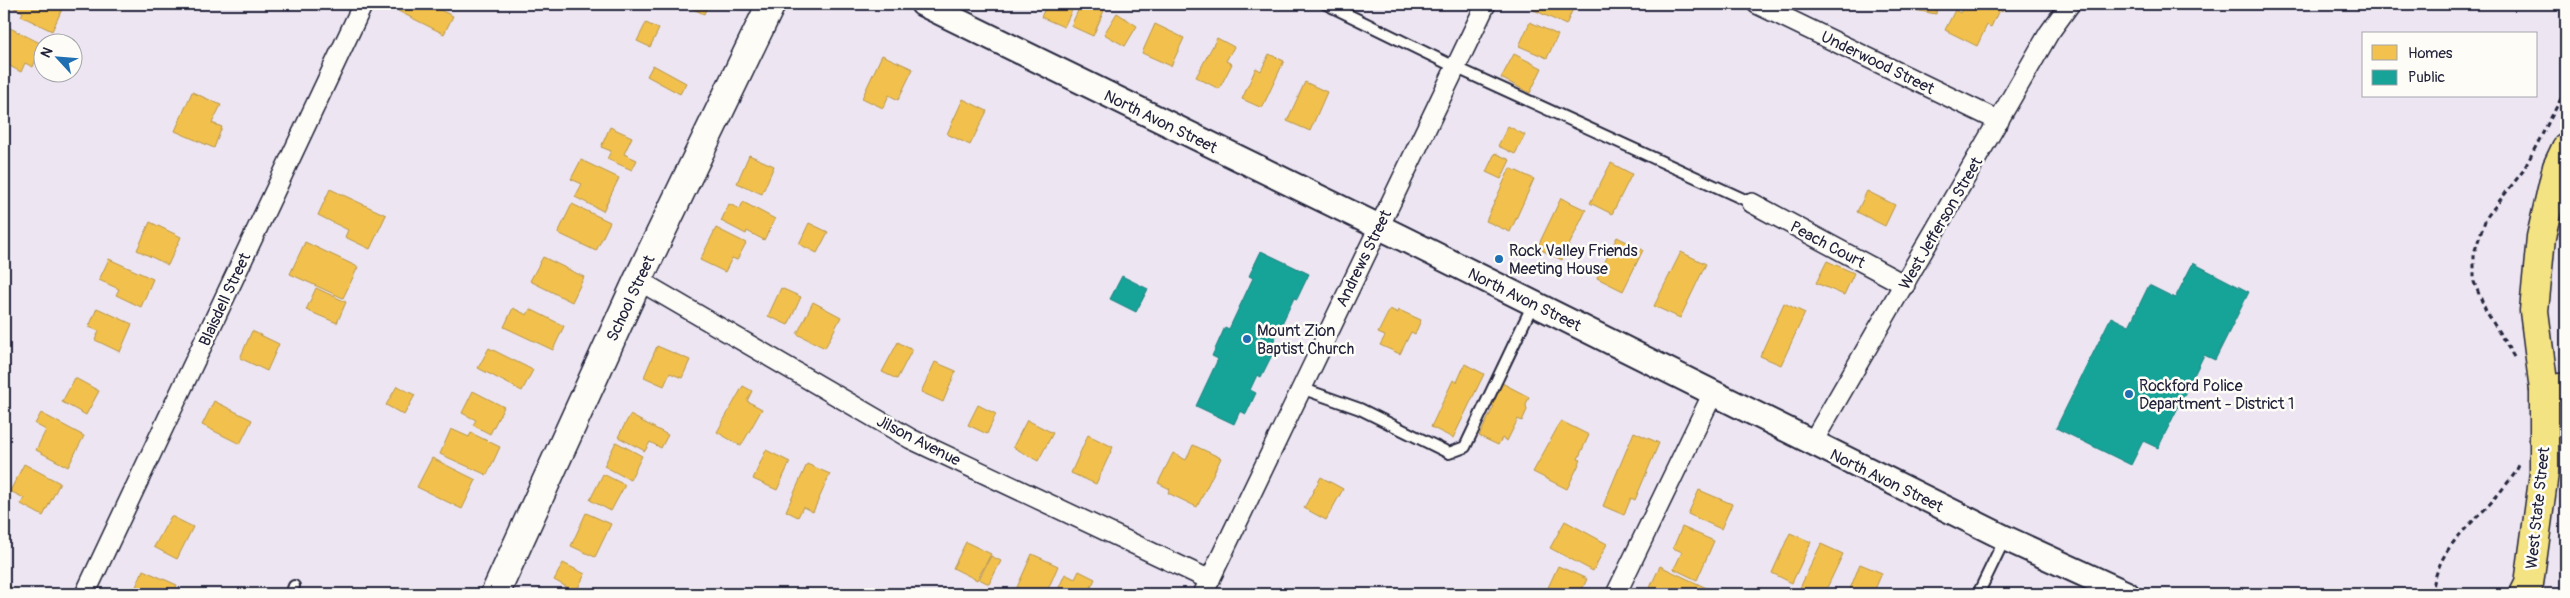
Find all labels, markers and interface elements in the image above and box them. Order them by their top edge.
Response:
street label: Underwood Street [1817,27,1938,99]
north arrow [32,32,82,82]
legend [2362,32,2538,98]
text: Homes [2408,44,2453,63]
text: N [37,45,56,61]
text: Public [2408,68,2445,87]
street label: North Avon Street [1101,86,1221,158]
street label: West Jefferson Street [1895,153,1987,293]
street label: Andrews Street [1332,206,1396,310]
street label: Peach Court [1787,217,1869,273]
place label: Rock Valley Friends Meeting House [1509,241,1638,279]
street label: Blaisdell Street [195,249,255,349]
street label: School Street [602,252,660,345]
marker: Rock Valley Friends Meeting House [1493,253,1505,265]
street label: North Avon Street [1465,264,1585,336]
place label: Mount Zion Baptist Church [1257,321,1354,359]
marker: Mount Zion Baptist Church [1241,333,1253,345]
place label: Rockford Police Department - District 1 [2139,376,2294,414]
marker: Rockford Police Department - District 1 [2123,388,2135,400]
street label: Jilson Avenue [873,411,964,471]
street label: North Avon Street [1827,445,1947,517]
street label: West State Street [2522,446,2554,570]

